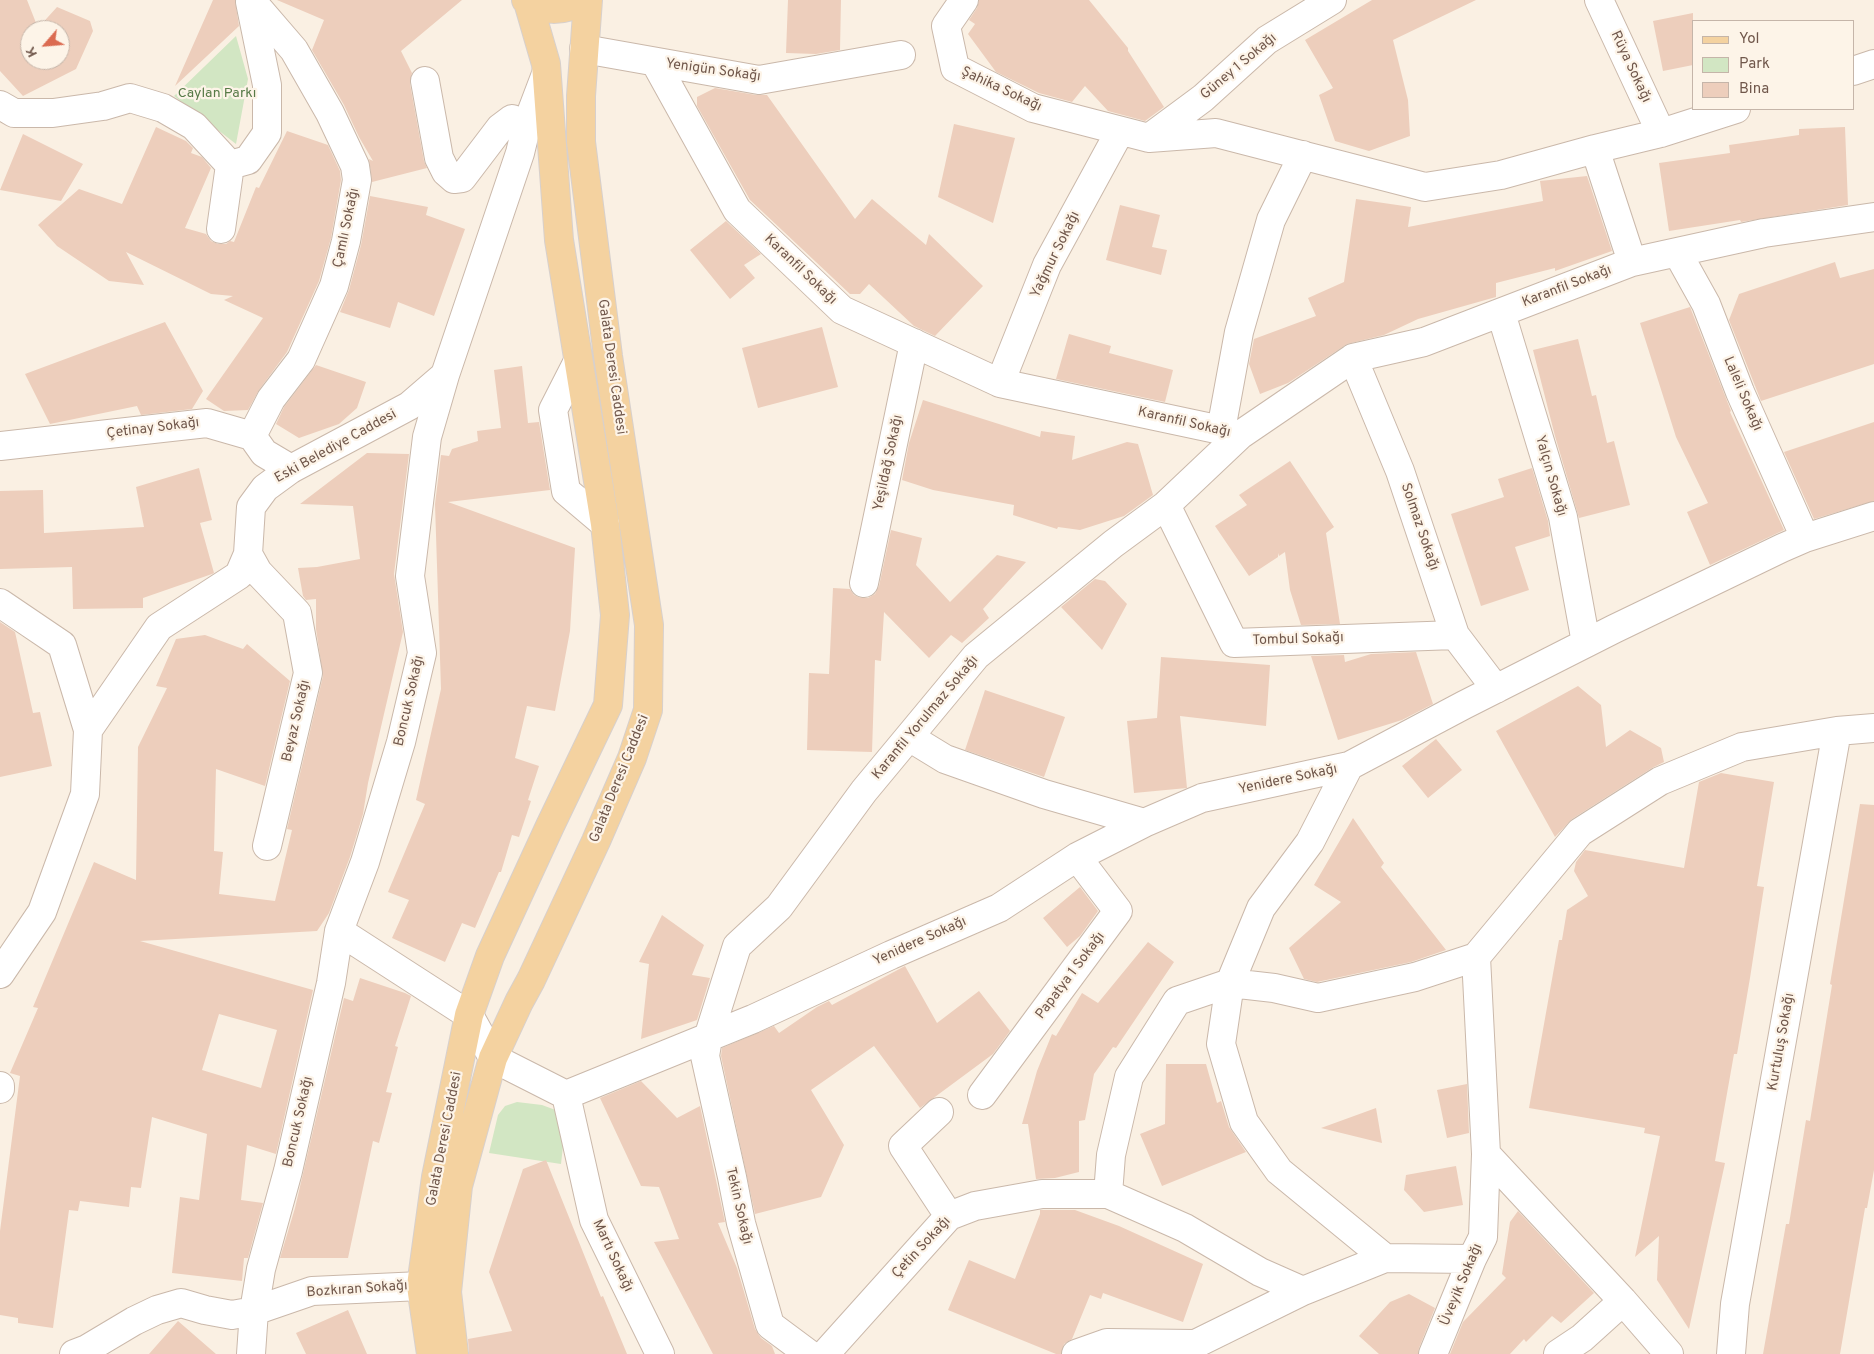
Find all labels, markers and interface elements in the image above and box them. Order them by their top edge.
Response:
north arrow [20,20,70,70]
legend [1692,20,1854,110]
street label: Rüya Sokağı [1606,29,1654,105]
street label: Güney 1 Sokağı [1198,30,1280,104]
text: Yol [1739,30,1760,49]
text: K [22,43,42,60]
text: Park [1739,55,1770,74]
street label: Yenigün Sokağı [664,56,762,86]
street label: Şahika Sokağı [958,64,1044,116]
text: Bina [1739,80,1769,99]
park label: Caylan Parkı [178,86,256,102]
street label: Çamlı Sokağı [330,187,364,269]
street label: Yağmur Sokağı [1028,209,1084,301]
street label: Karanfil Sokağı [760,231,840,309]
street label: Karanfil Sokağı [1520,262,1614,312]
street label: Galata Deresi Caddesi [593,298,629,436]
street label: Laleli Sokağı [1719,354,1765,434]
street label: Karanfil Sokağı [1136,404,1232,442]
street label: Eski Belediye Caddesi [272,407,400,487]
street label: Yeşildağ Sokağı [871,413,907,513]
street label: Çetinay Sokağı [106,415,200,443]
street label: Yalçın Sokağı [1530,434,1570,518]
street label: Solmaz Sokağı [1396,481,1442,573]
street label: Tombul Sokağı [1252,630,1344,650]
street label: Karanfil Yorulmaz Sokağı [869,653,983,783]
street label: Boncuk Sokağı [391,654,429,748]
street label: Beyaz Sokağı [279,678,315,764]
street label: Galata Deresi Caddesi [587,713,653,845]
street label: Yenidere Sokağı [1237,761,1339,799]
street label: Yenidere Sokağı [871,914,969,970]
street label: Papatya 1 Sokağı [1033,929,1109,1023]
street label: Kurtuluş Sokağı [1765,992,1799,1092]
street label: Galata Deresi Caddesi [424,1070,466,1208]
street label: Boncuk Sokağı [280,1075,318,1169]
street label: Tekin Sokağı [721,1166,755,1246]
street label: Çetin Sokağı [889,1214,955,1282]
street label: Martı Sokağı [588,1217,636,1295]
street label: Üveyik Sokağı [1437,1241,1487,1329]
street label: Bozkıran Sokağı [306,1278,408,1302]

